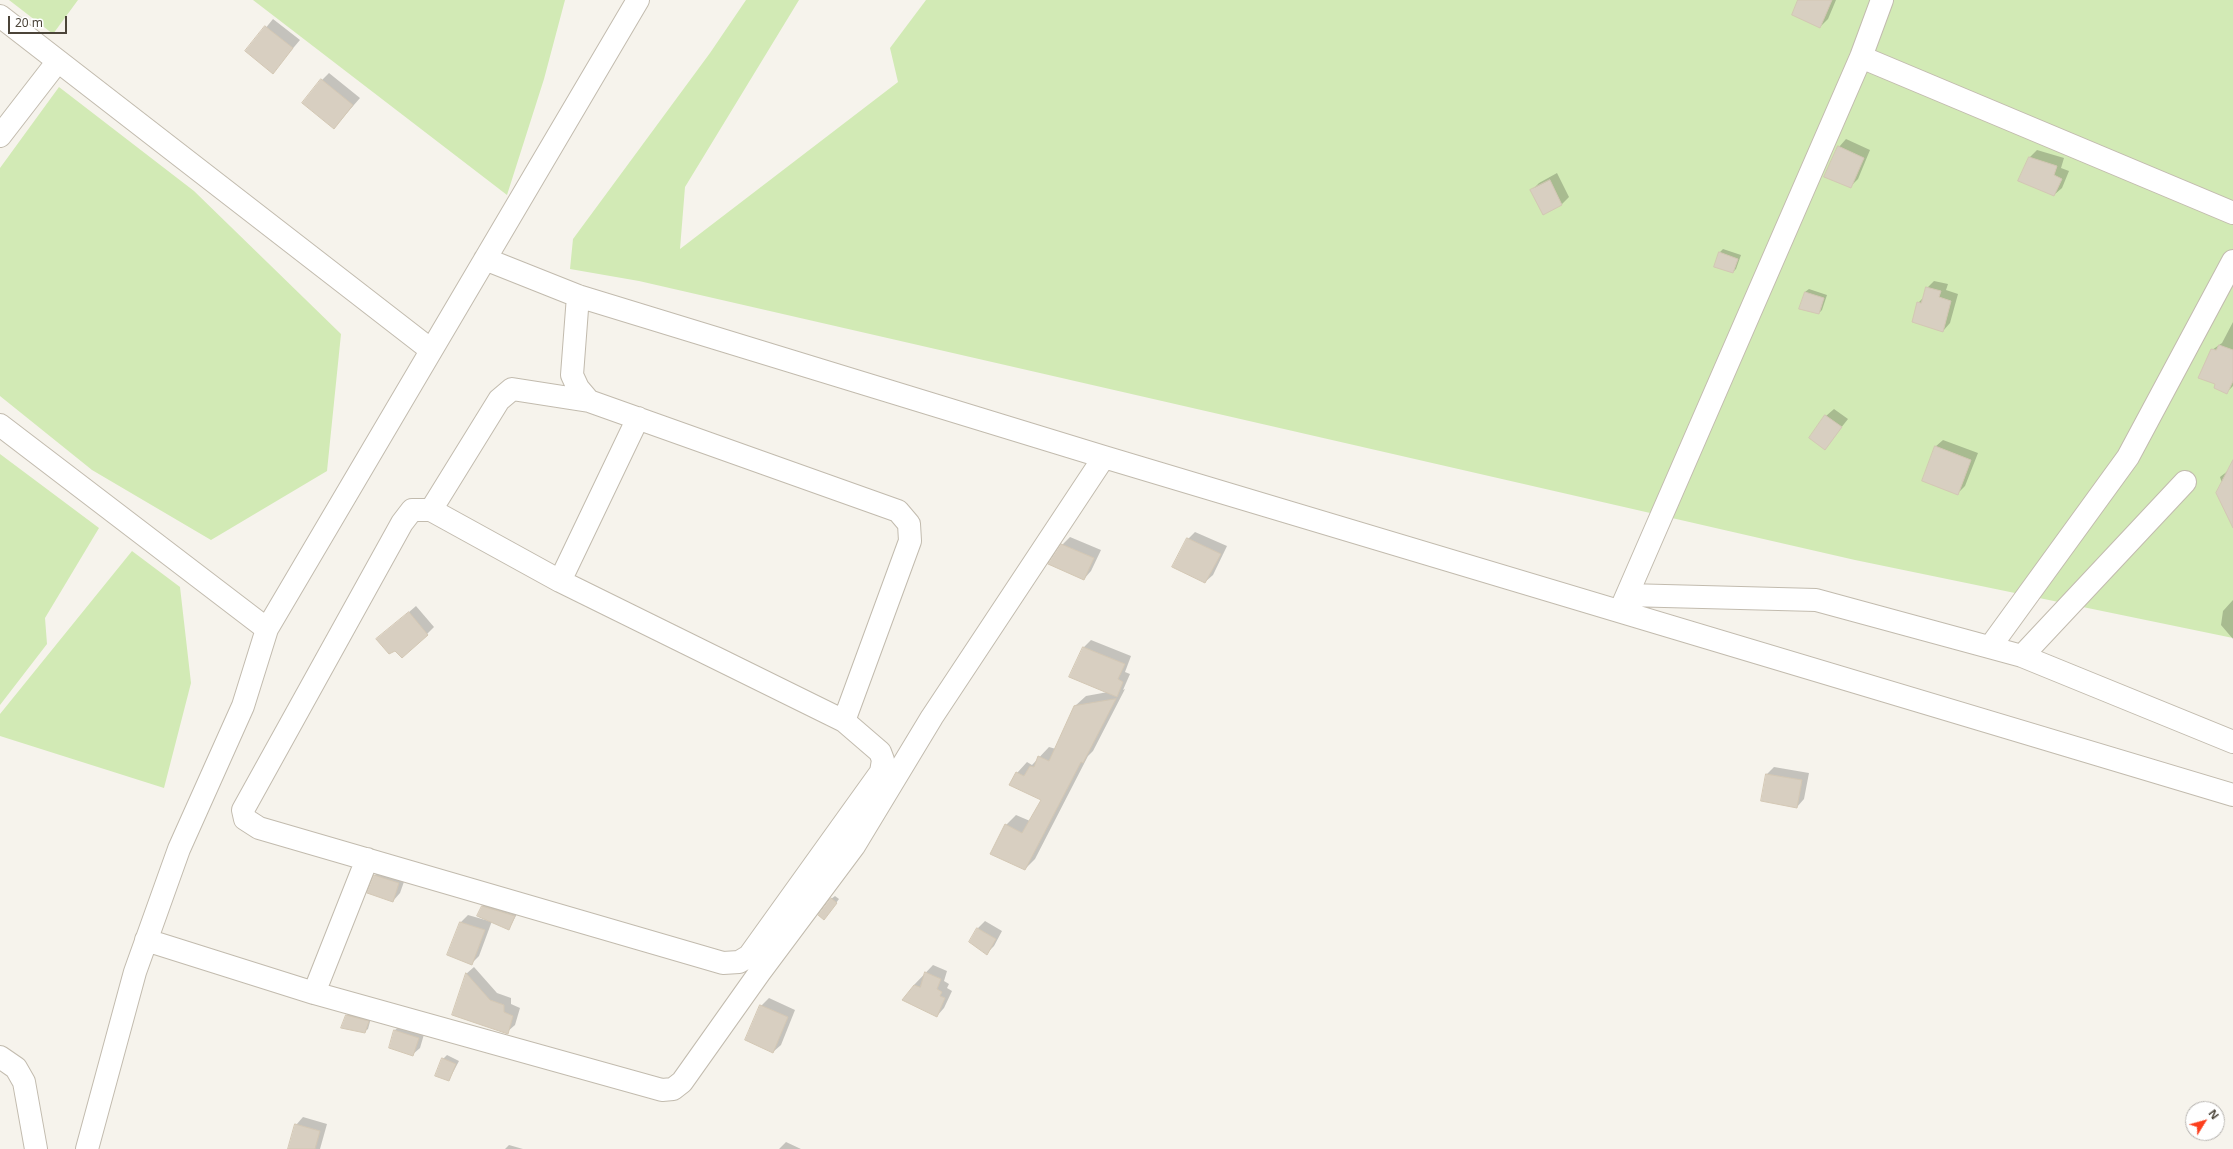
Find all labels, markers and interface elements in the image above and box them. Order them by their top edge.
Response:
scale bar [10,8,69,34]
text: 20 m [15,14,43,31]
north arrow [2185,1101,2225,1141]
text: N [2205,1106,2223,1122]

